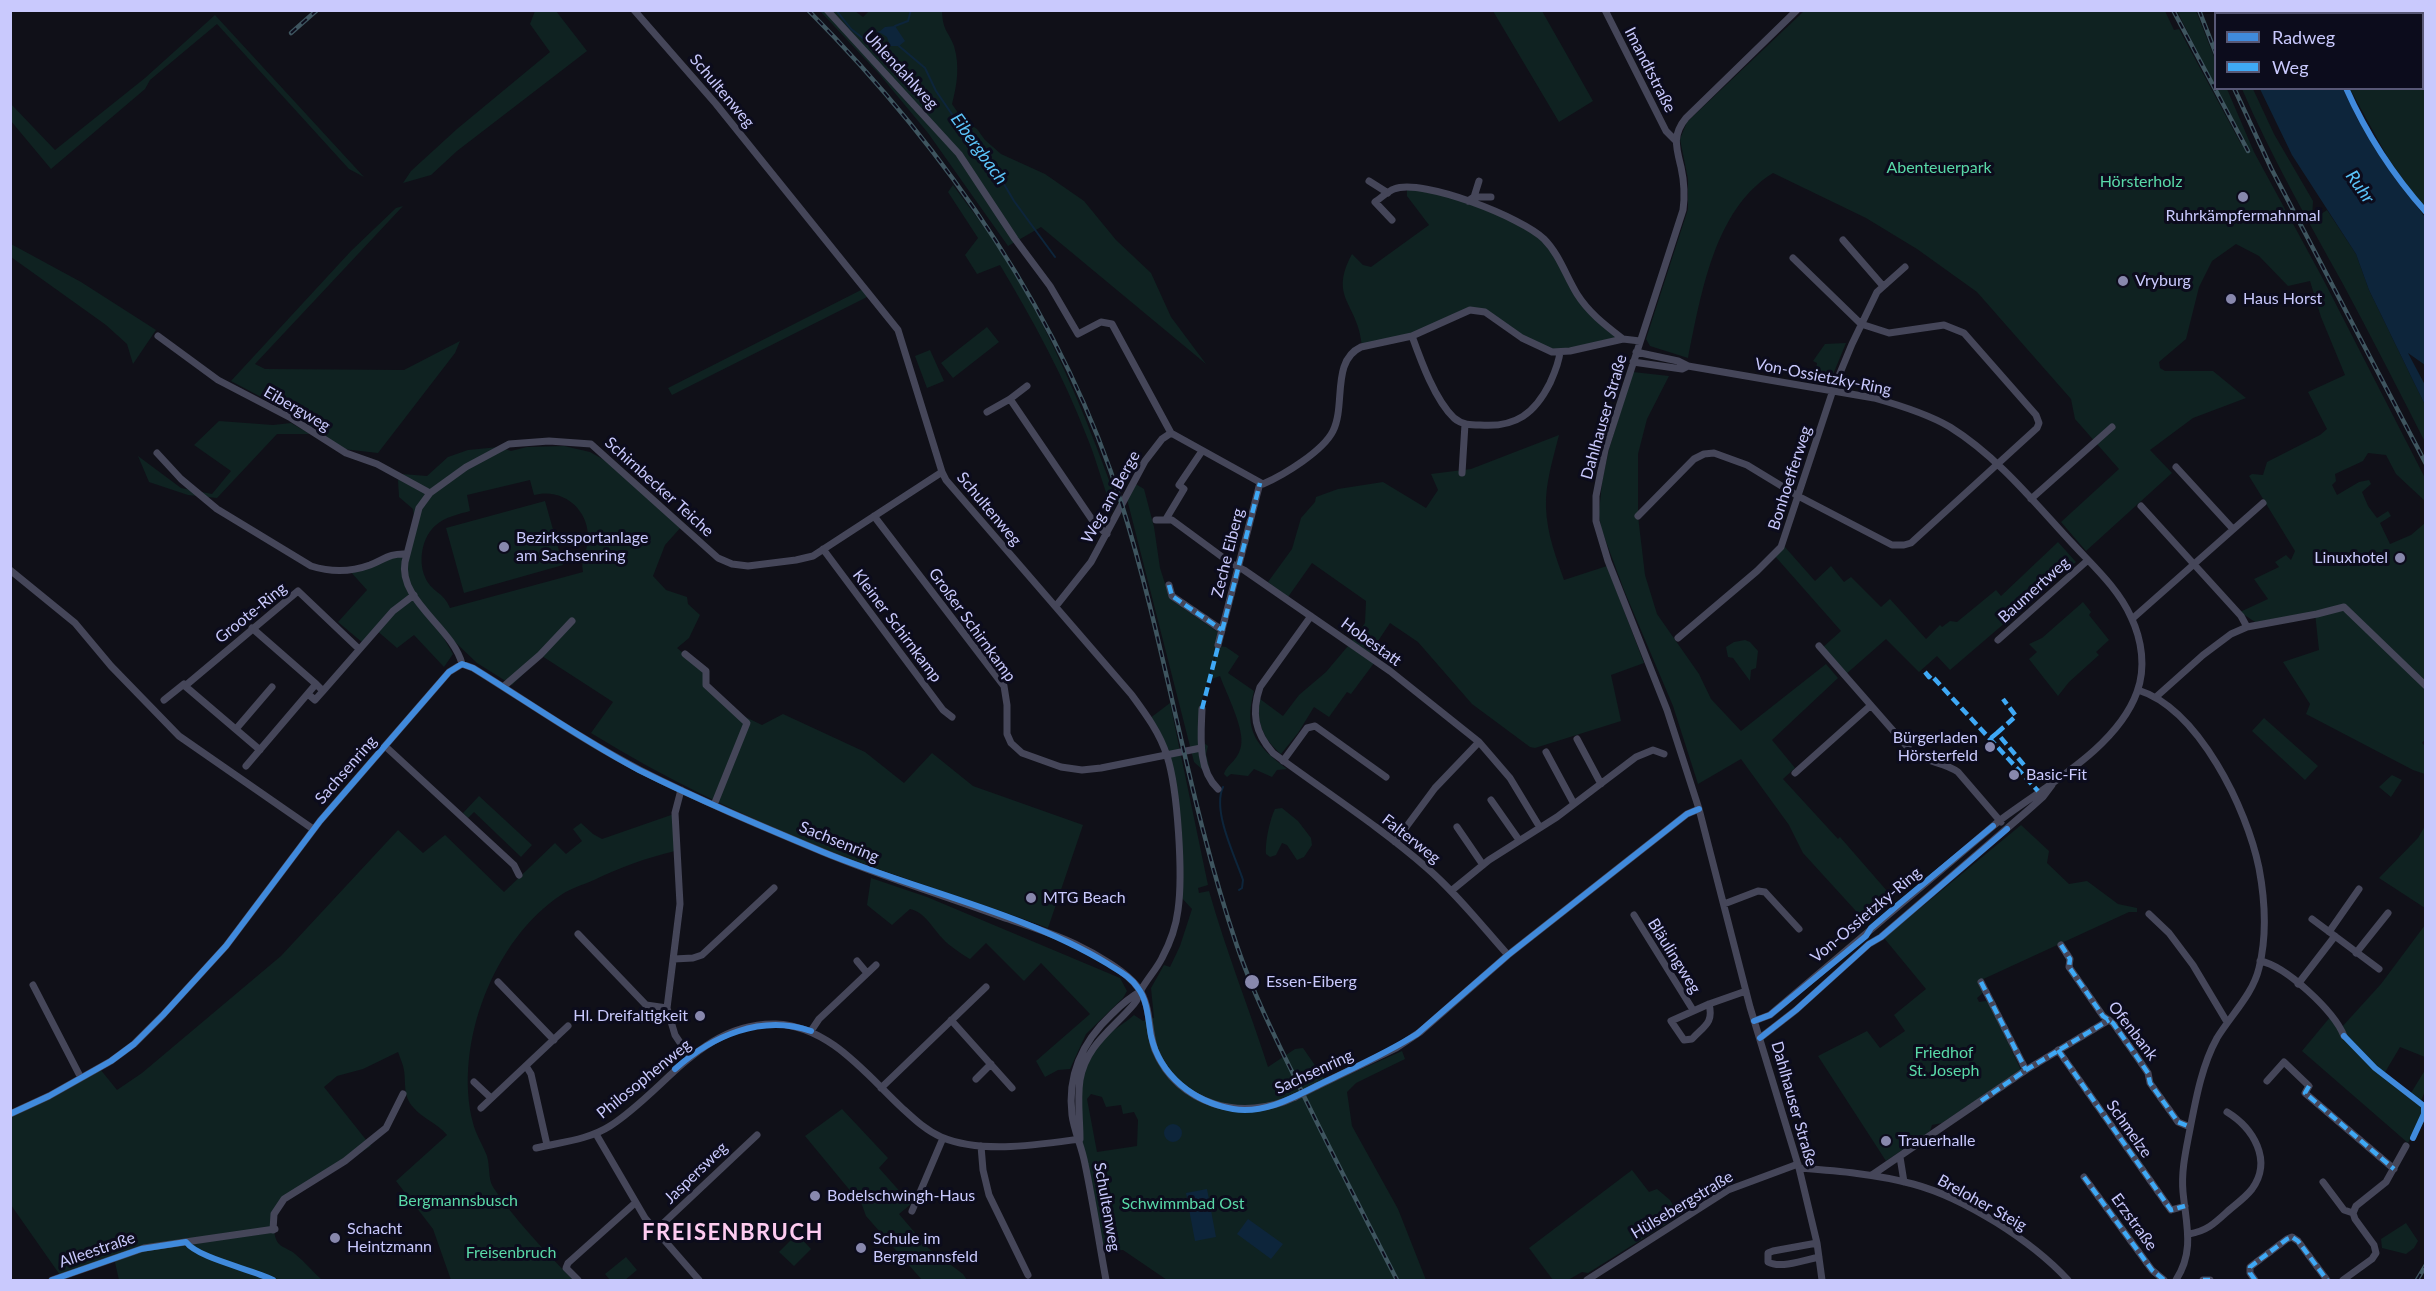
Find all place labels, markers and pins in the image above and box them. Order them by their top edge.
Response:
marker: Ruhrkämpfermahnmal [2236,190,2250,204]
place label: Ruhrkämpfermahnmal [2166,206,2320,226]
place label: Vryburg [2135,271,2191,291]
marker: Vryburg [2116,274,2130,288]
place label: Haus Horst [2243,289,2322,309]
marker: Haus Horst [2224,292,2238,306]
place label: Bezirkssportanlage am Sachsenring [516,528,648,566]
marker: Bezirkssportanlage am Sachsenring [497,540,511,554]
place label: Linuxhotel [2314,548,2388,568]
marker: Linuxhotel [2393,551,2407,565]
place label: Bürgerladen Hörsterfeld [1893,728,1978,766]
marker: Bürgerladen Hörsterfeld [1983,740,1997,754]
place label: Basic-Fit [2026,765,2087,785]
marker: Basic-Fit [2007,768,2021,782]
place label: MTG Beach [1043,888,1126,908]
marker: MTG Beach [1024,891,1038,905]
place label: Essen-Eiberg [1266,972,1357,992]
marker: Essen-Eiberg [1243,973,1261,991]
place label: Hl. Dreifaltigkeit [573,1006,688,1026]
marker: Hl. Dreifaltigkeit [693,1009,707,1023]
place label: Trauerhalle [1898,1131,1975,1151]
marker: Trauerhalle [1879,1134,1893,1148]
place label: Bodelschwingh-Haus [827,1186,975,1206]
marker: Bodelschwingh-Haus [808,1189,822,1203]
place label: Schacht Heintzmann [347,1219,432,1257]
place label: Schule im Bergmannsfeld [873,1229,978,1267]
marker: Schacht Heintzmann [328,1231,342,1245]
marker: Schule im Bergmannsfeld [854,1241,868,1255]

